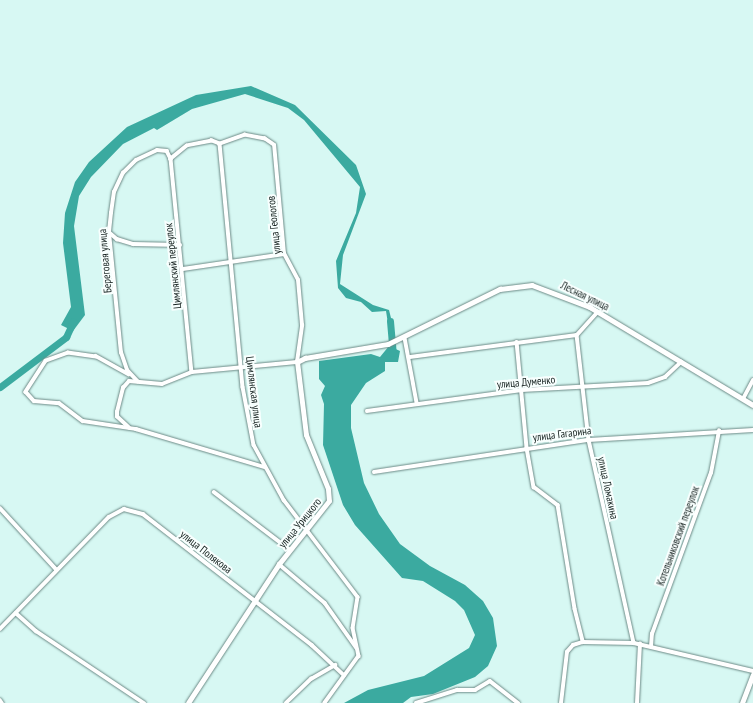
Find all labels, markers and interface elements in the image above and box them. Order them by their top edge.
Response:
street label: улица Геологов [264,195,284,255]
street label: Цимлянский переулок [162,222,184,310]
street label: Береговая улица [96,228,114,294]
street label: Лесная улица [559,279,611,313]
street label: Цимлянская улица [243,356,265,428]
street label: улица Думенко [496,373,556,391]
street label: улица Гагарина [532,424,592,444]
street label: улица Ломакина [595,456,621,520]
street label: Котельниковский переулок [654,484,702,588]
street label: улица Урицкого [276,495,324,551]
street label: улица Полякова [178,528,234,576]

